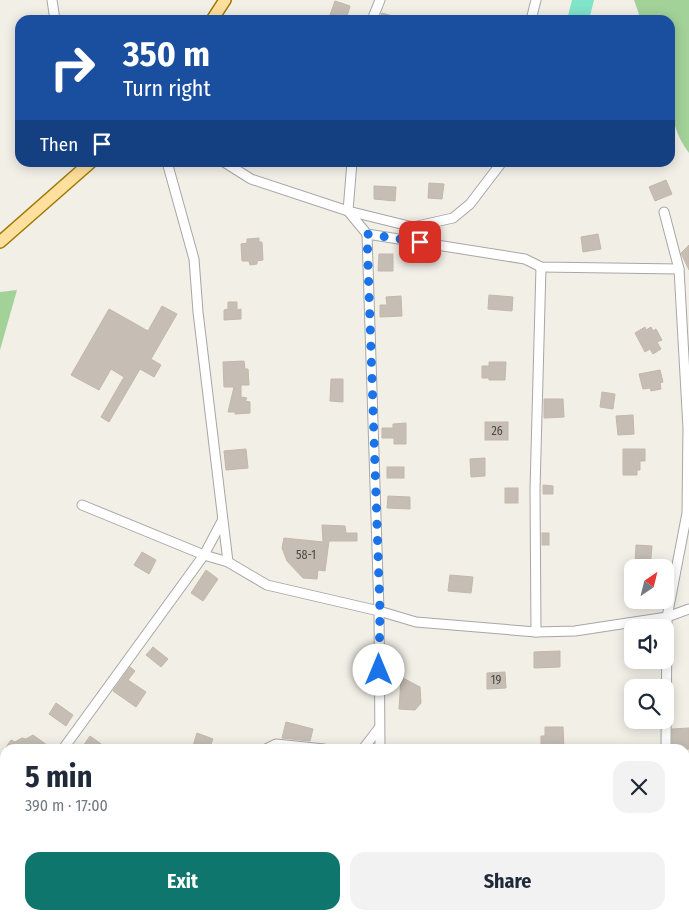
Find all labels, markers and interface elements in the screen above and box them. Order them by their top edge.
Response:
text: 350 m [123,33,210,75]
icon: right [40,35,105,100]
text: Turn right [123,75,211,102]
icon: arrive [88,130,116,158]
text: Then [40,133,78,156]
pin [399,221,441,263]
icon: arrive [406,228,434,256]
house number: 26 [491,424,503,438]
house number: 58-1 [296,548,316,562]
north arrow [624,559,674,609]
map controls [624,559,674,729]
button: sound [624,619,674,669]
position arrow [352,643,404,695]
house number: 19 [491,673,501,687]
button: search [624,679,674,729]
text: 5 min [25,759,92,795]
button: close [613,761,665,813]
text: 390 m · 17:00 [25,796,108,815]
button: Exit [25,852,340,910]
button: Share [350,852,665,910]

